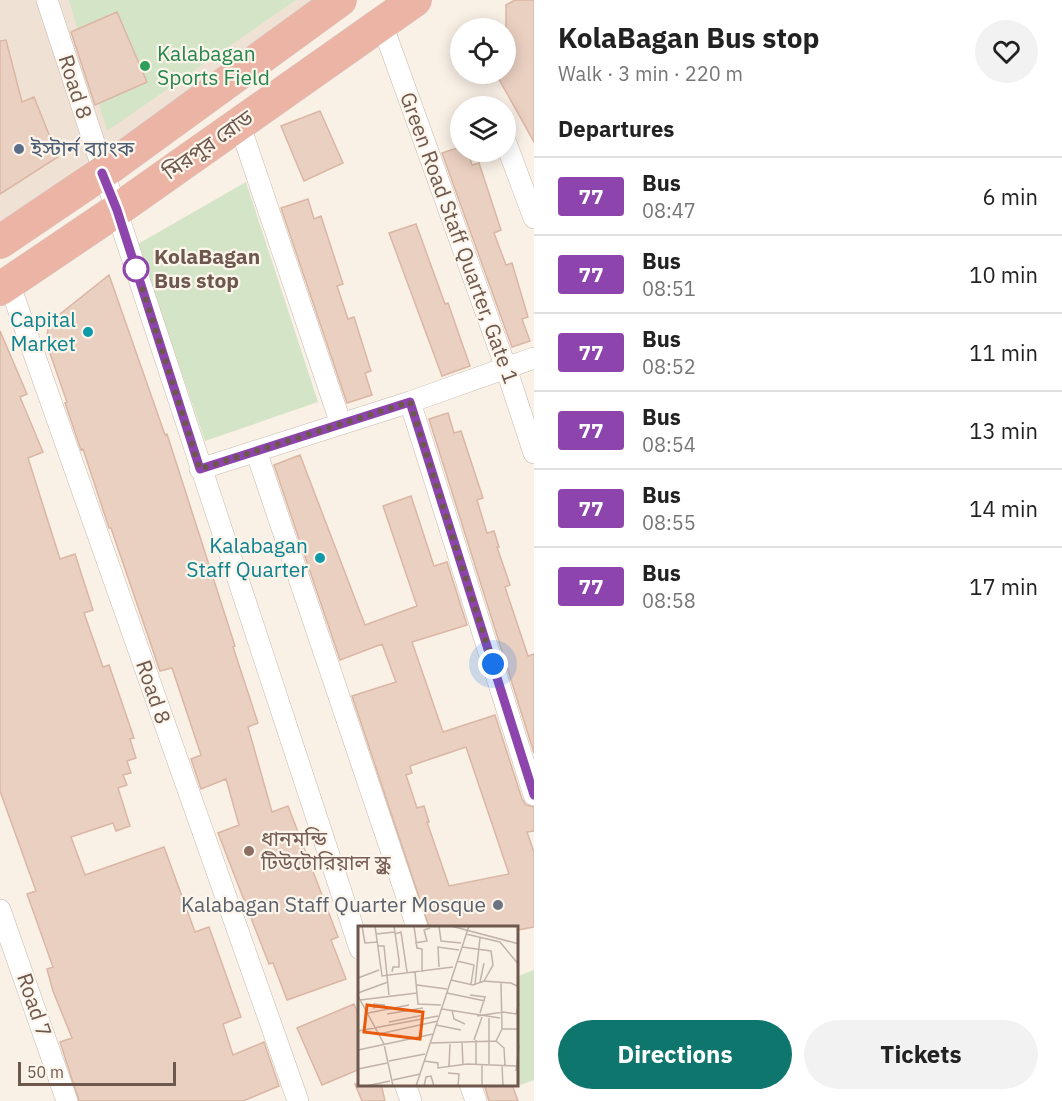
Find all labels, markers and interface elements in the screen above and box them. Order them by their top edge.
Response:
map controls [450,18,516,162]
button: locate [450,18,516,84]
text: KolaBagan Bus stop [558,19,820,56]
button: heart [975,20,1038,83]
place label: Kalabagan Sports Field [157,39,270,91]
street label: Road 8 [52,51,99,122]
marker: Kalabagan Sports Field [138,59,152,73]
text: Walk · 3 min · 220 m [558,60,743,87]
street label: Green Road Staff Quarter, Gate 1 [394,88,526,387]
button: layers [450,96,516,162]
street label: মিরপুর রোড [156,102,259,186]
text: Departures [558,114,674,143]
place label: ইস্টার্ন ব্যাংক [30,134,135,162]
marker: ইস্টার্ন ব্যাংক [12,142,26,156]
text: Bus [642,168,681,197]
text: 77 [578,182,604,210]
text: 6 min [982,182,1038,211]
text: 08:47 [642,197,696,224]
place label: KolaBagan Bus stop [154,242,260,294]
text: Bus [642,246,681,275]
marker: KolaBagan Bus stop [123,256,149,282]
text: 77 [578,260,604,288]
text: 10 min [969,260,1038,289]
text: 08:51 [642,275,696,302]
place label: Capital Market [10,305,76,357]
text: Bus [642,324,681,353]
marker: Capital Market [81,325,95,339]
text: 77 [578,338,604,366]
text: 11 min [969,338,1038,367]
text: 08:52 [642,353,696,380]
text: Bus [642,402,681,431]
text: 77 [578,416,604,444]
text: 13 min [969,416,1038,445]
text: 08:54 [642,431,696,458]
text: Bus [642,480,681,509]
text: 77 [578,494,604,522]
text: 14 min [969,494,1038,523]
text: 08:55 [642,509,696,536]
place label: Kalabagan Staff Quarter [186,531,308,583]
marker: Kalabagan Staff Quarter [313,551,327,565]
text: Bus [642,558,681,587]
text: 77 [578,572,604,600]
text: 17 min [969,572,1038,601]
text: 08:58 [642,587,696,614]
your location [478,649,508,679]
street label: Road 8 [130,656,178,727]
place label: ধানমন্ডি টিউটোরিয়াল স্কুল [260,824,391,876]
marker: ধানমন্ডি টিউটোরিয়াল স্কুল [242,844,256,858]
place label: Kalabagan Staff Quarter Mosque [181,890,486,918]
marker: Kalabagan Staff Quarter Mosque [491,898,505,912]
inset map [358,926,519,1086]
street label: Road 7 [11,969,59,1040]
button: Directions [558,1020,792,1089]
button: Tickets [804,1020,1038,1089]
scale bar [18,1059,176,1086]
text: 50 m [27,1062,64,1082]

